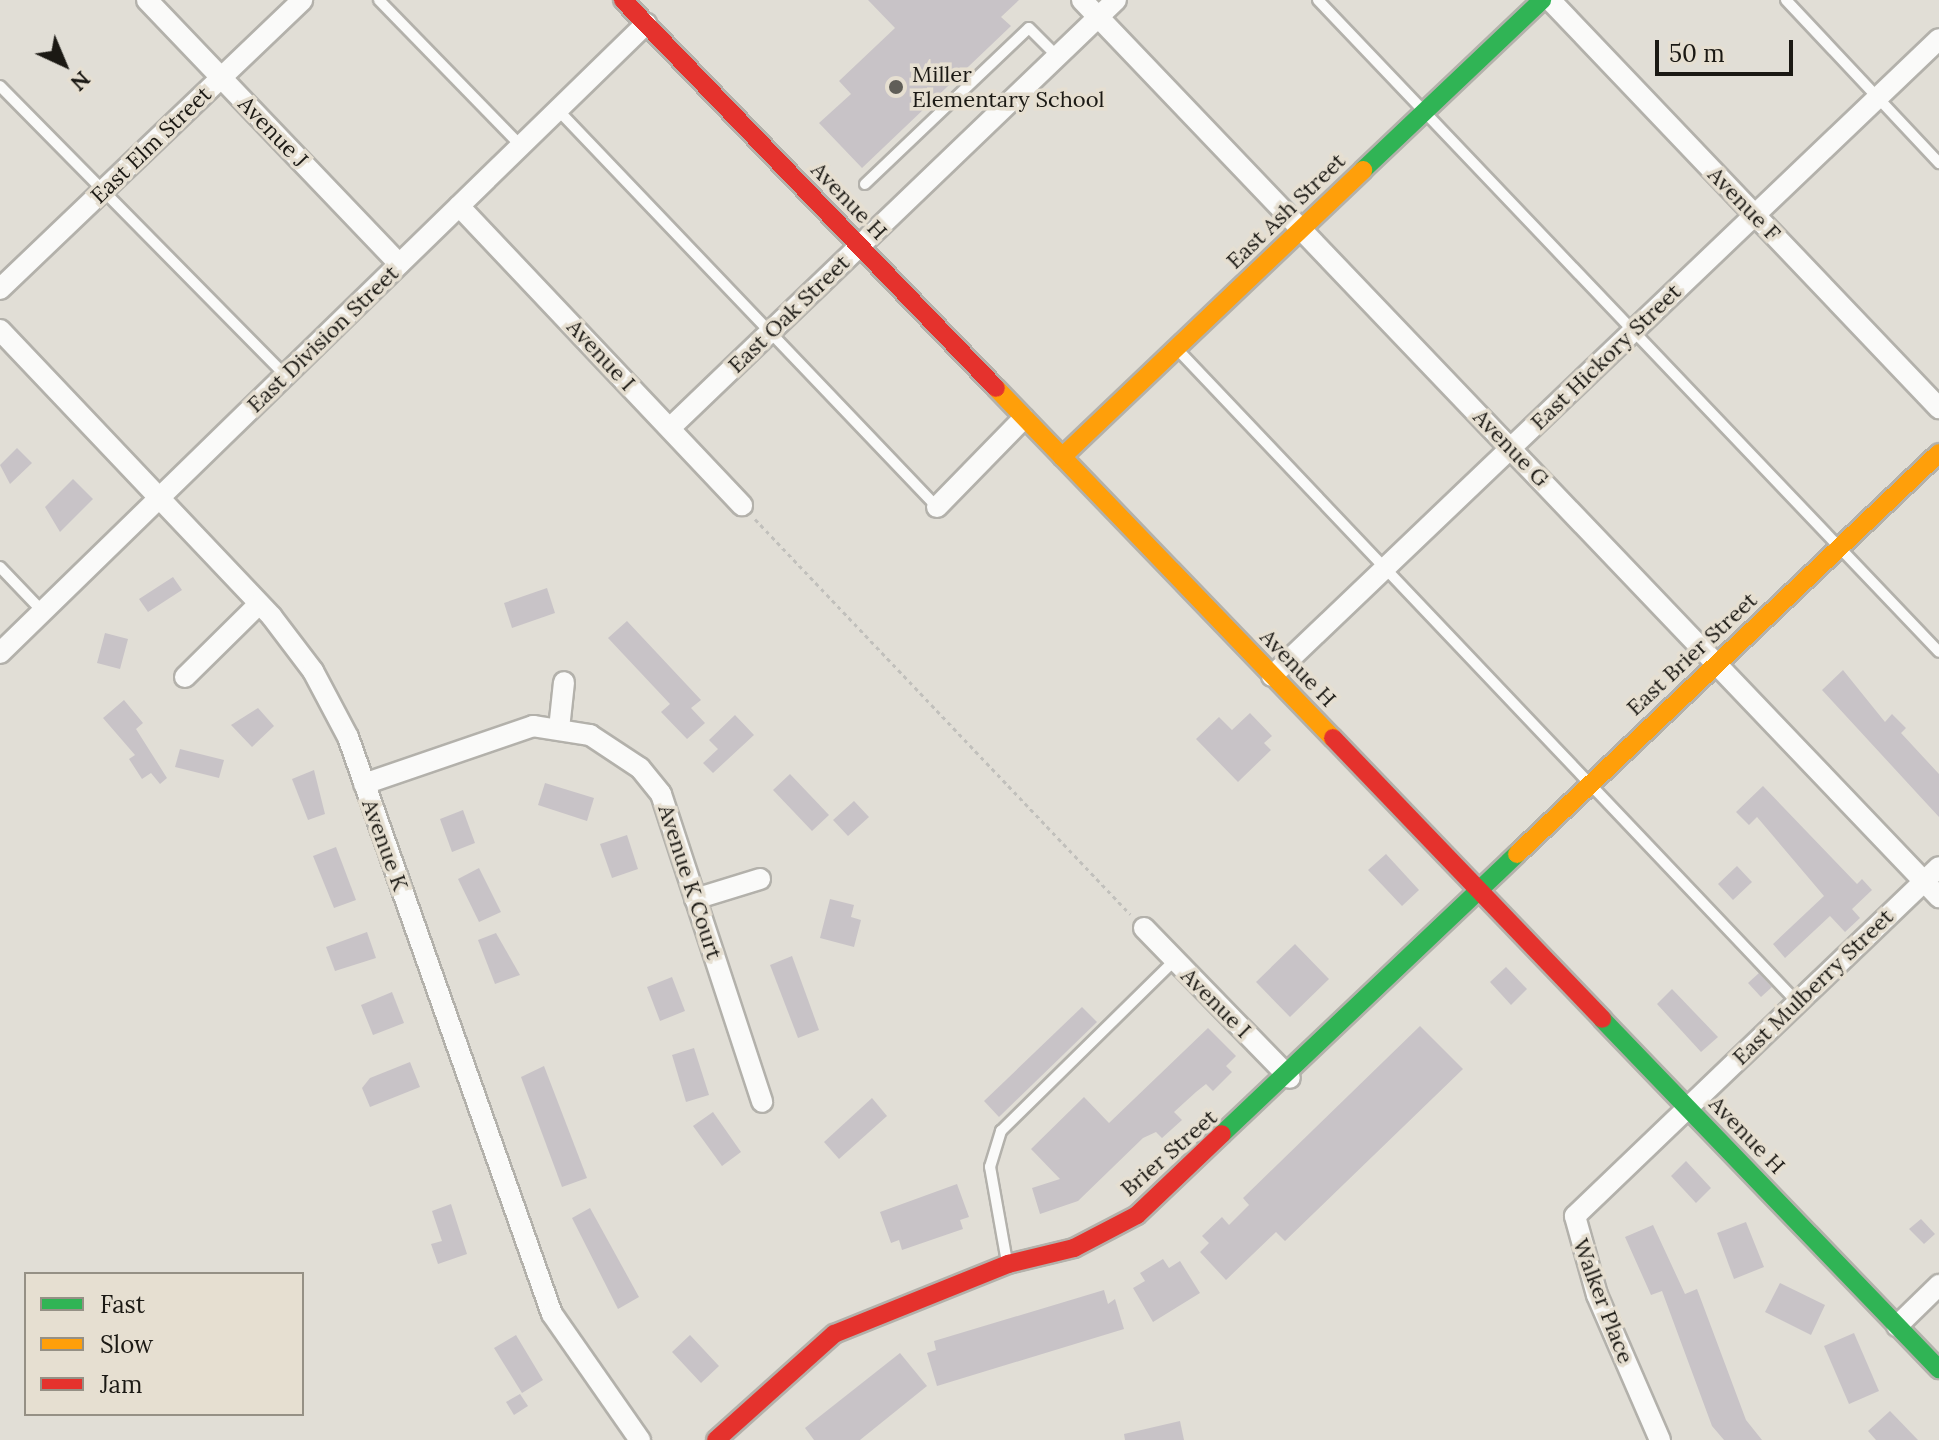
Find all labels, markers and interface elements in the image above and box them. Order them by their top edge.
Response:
north arrow [24,24,104,104]
scale bar [1659,24,1797,74]
text: 50 m [1669,38,1725,69]
place label: Miller Elementary School [912,61,1105,112]
text: N [65,65,97,97]
marker: Miller Elementary School [887,78,905,96]
street label: East Elm Street [85,81,217,209]
street label: Avenue J [233,91,313,173]
street label: East Ash Street [1221,148,1351,274]
street label: Avenue H [806,157,892,245]
street label: Avenue F [1702,162,1786,246]
street label: East Oak Street [723,250,855,378]
street label: East Division Street [242,260,404,418]
street label: East Hickory Street [1525,279,1687,435]
street label: Avenue I [561,314,641,396]
street label: Avenue G [1468,404,1554,492]
street label: East Brier Street [1621,587,1763,721]
street label: Avenue H [1255,624,1341,712]
street label: Avenue K [356,796,414,894]
street label: Avenue K Court [653,801,727,963]
street label: East Mulberry Street [1727,904,1899,1070]
street label: Avenue I [1176,963,1256,1043]
street label: Avenue H [1704,1091,1790,1179]
street label: Brier Street [1116,1104,1222,1202]
street label: Walker Place [1567,1235,1639,1367]
legend [24,1272,304,1416]
text: Fast [100,1289,145,1320]
text: Slow [100,1329,153,1360]
text: Jam [100,1369,142,1400]

